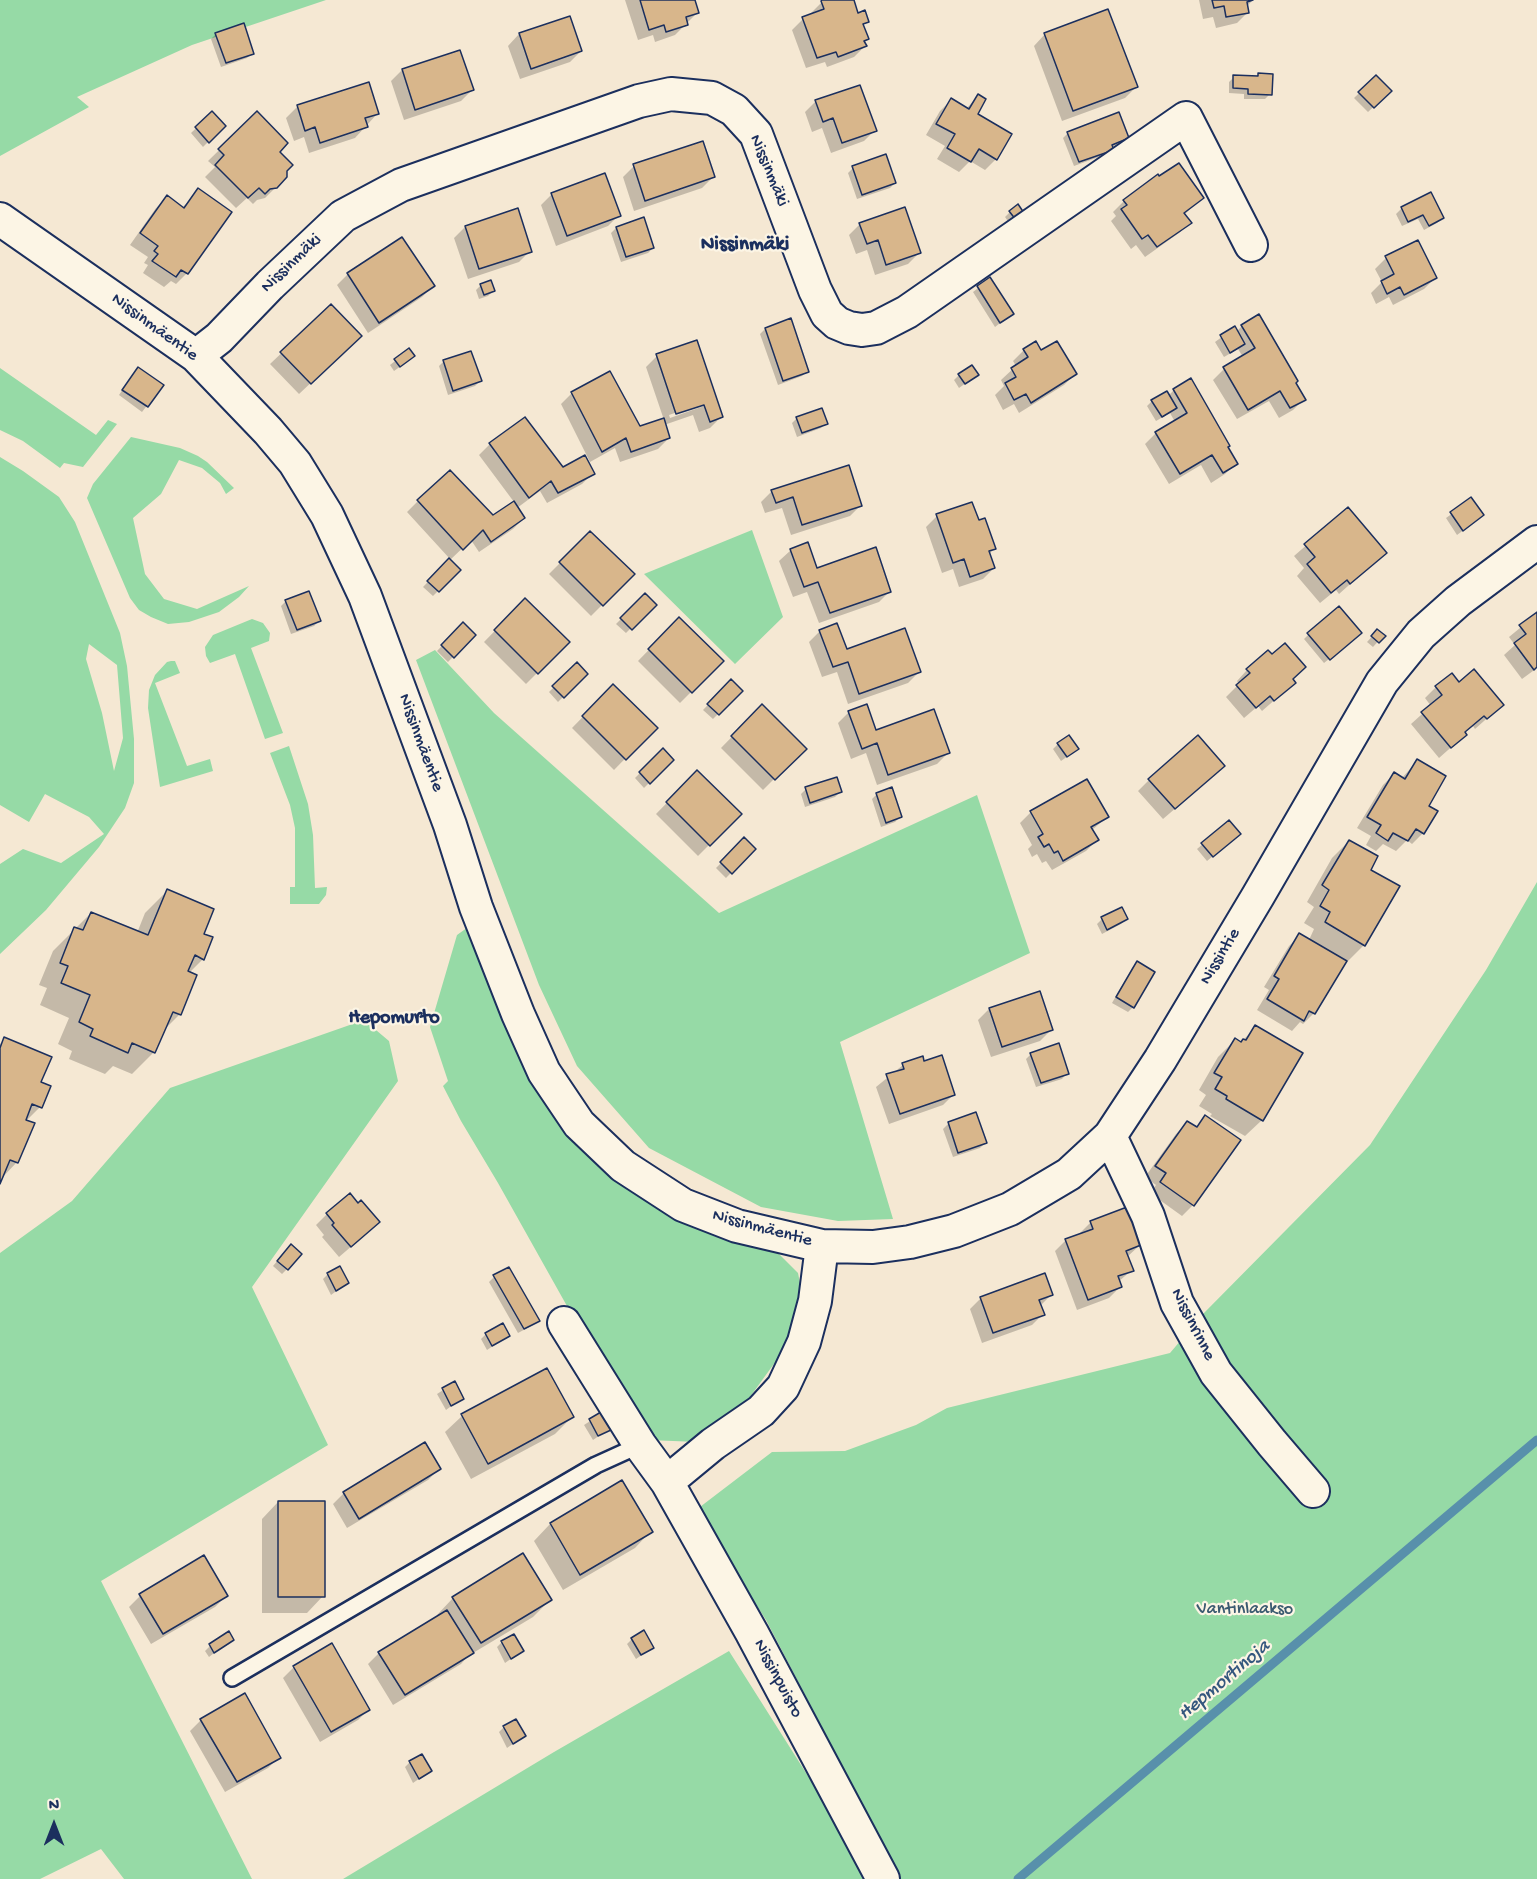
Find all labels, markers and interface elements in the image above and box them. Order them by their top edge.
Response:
street label: Nissinmäki [743,132,793,210]
street label: Nissinmäki [257,230,327,298]
district label: Nissinmäki [701,233,789,259]
street label: Nissinmäentie [106,289,202,367]
street label: Nissinmäentie [392,691,448,795]
street label: Nissintie [1196,925,1246,989]
district label: Hepomurto [348,1007,440,1031]
street label: Nissinmäentie [710,1205,814,1253]
street label: Nissinrinne [1165,1285,1219,1365]
park label: Vantinlaakso [1197,1599,1293,1621]
street label: Nissinpuisto [747,1636,807,1722]
water label: Hepmortinoja [1174,1636,1276,1726]
north arrow [24,1795,84,1855]
text: N [49,1797,59,1816]

